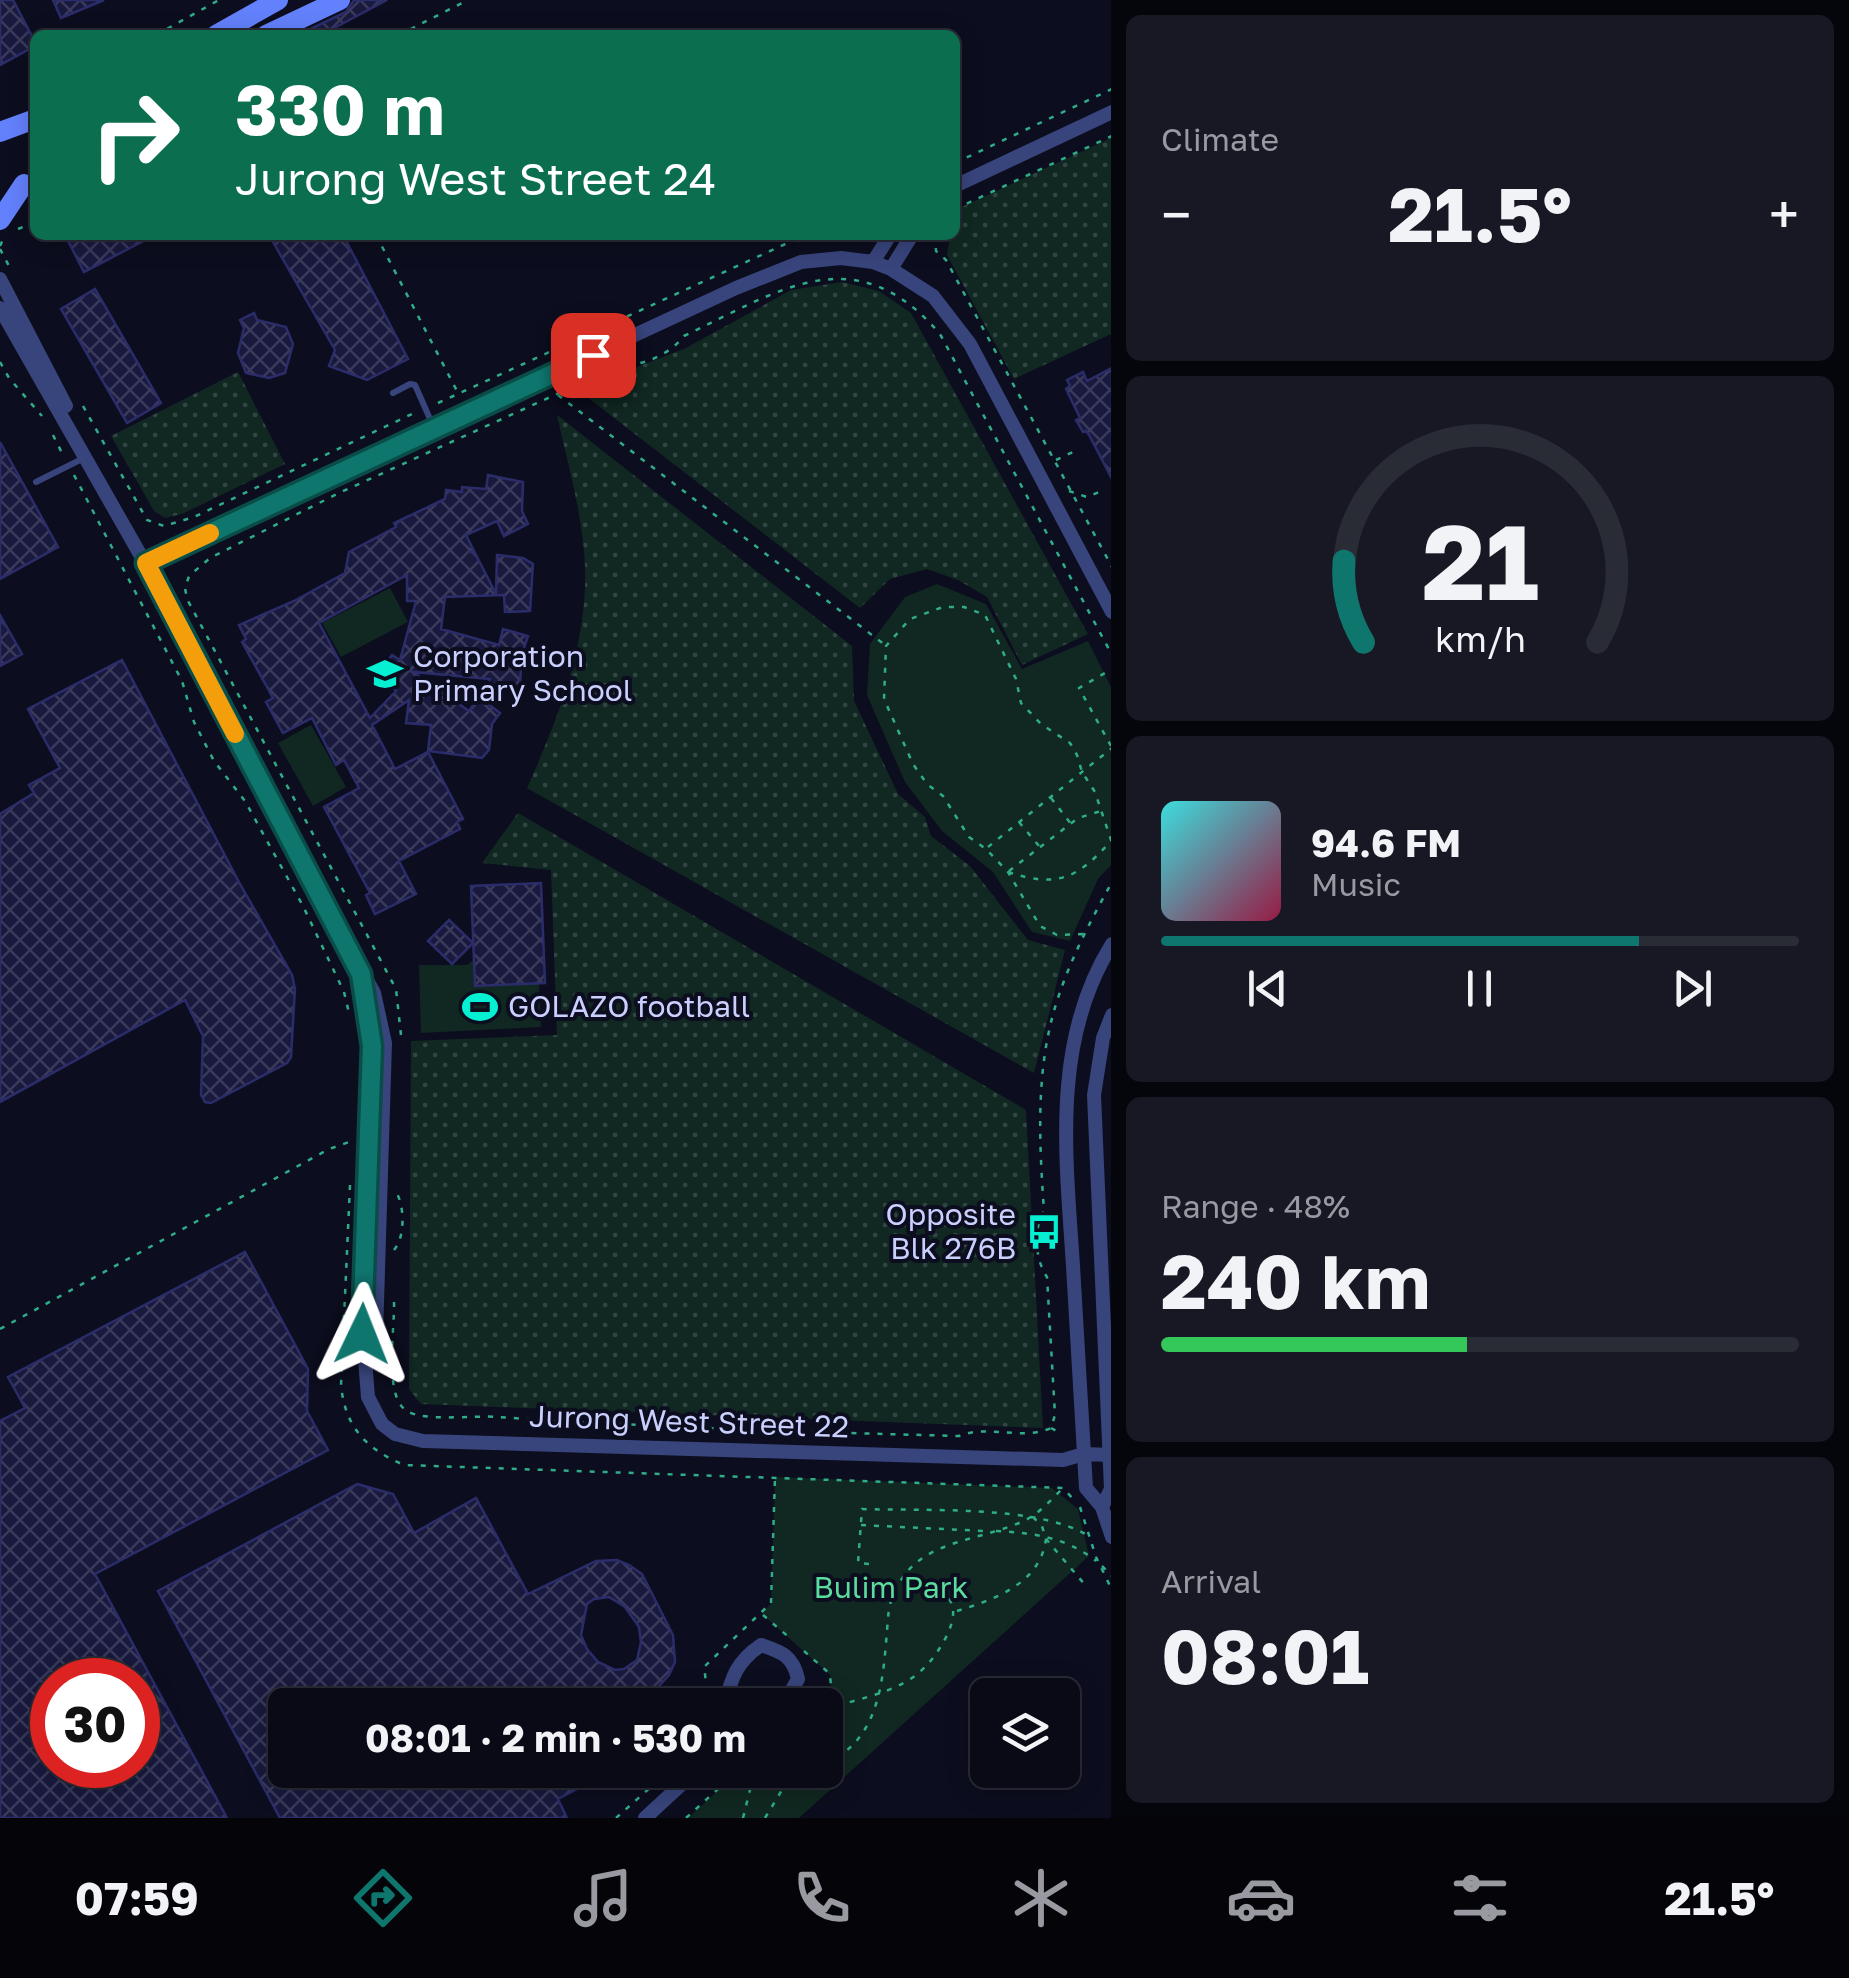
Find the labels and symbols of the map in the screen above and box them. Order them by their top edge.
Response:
pin [551,313,636,398]
place label: Corporation Primary School [413,638,632,708]
school or university icon: Corporation Primary School [366,655,404,693]
sports icon: GOLAZO football [461,988,499,1026]
place label: GOLAZO football [508,988,750,1024]
place label: Opposite Blk 276B [886,1196,1016,1266]
bus stop icon: Opposite Blk 276B [1025,1213,1063,1251]
position arrow [310,1282,414,1386]
street label: Jurong West Street 22 [528,1397,850,1445]
park label: Bulim Park [814,1569,968,1605]
speed limit sign: 30 [30,1658,160,1788]

